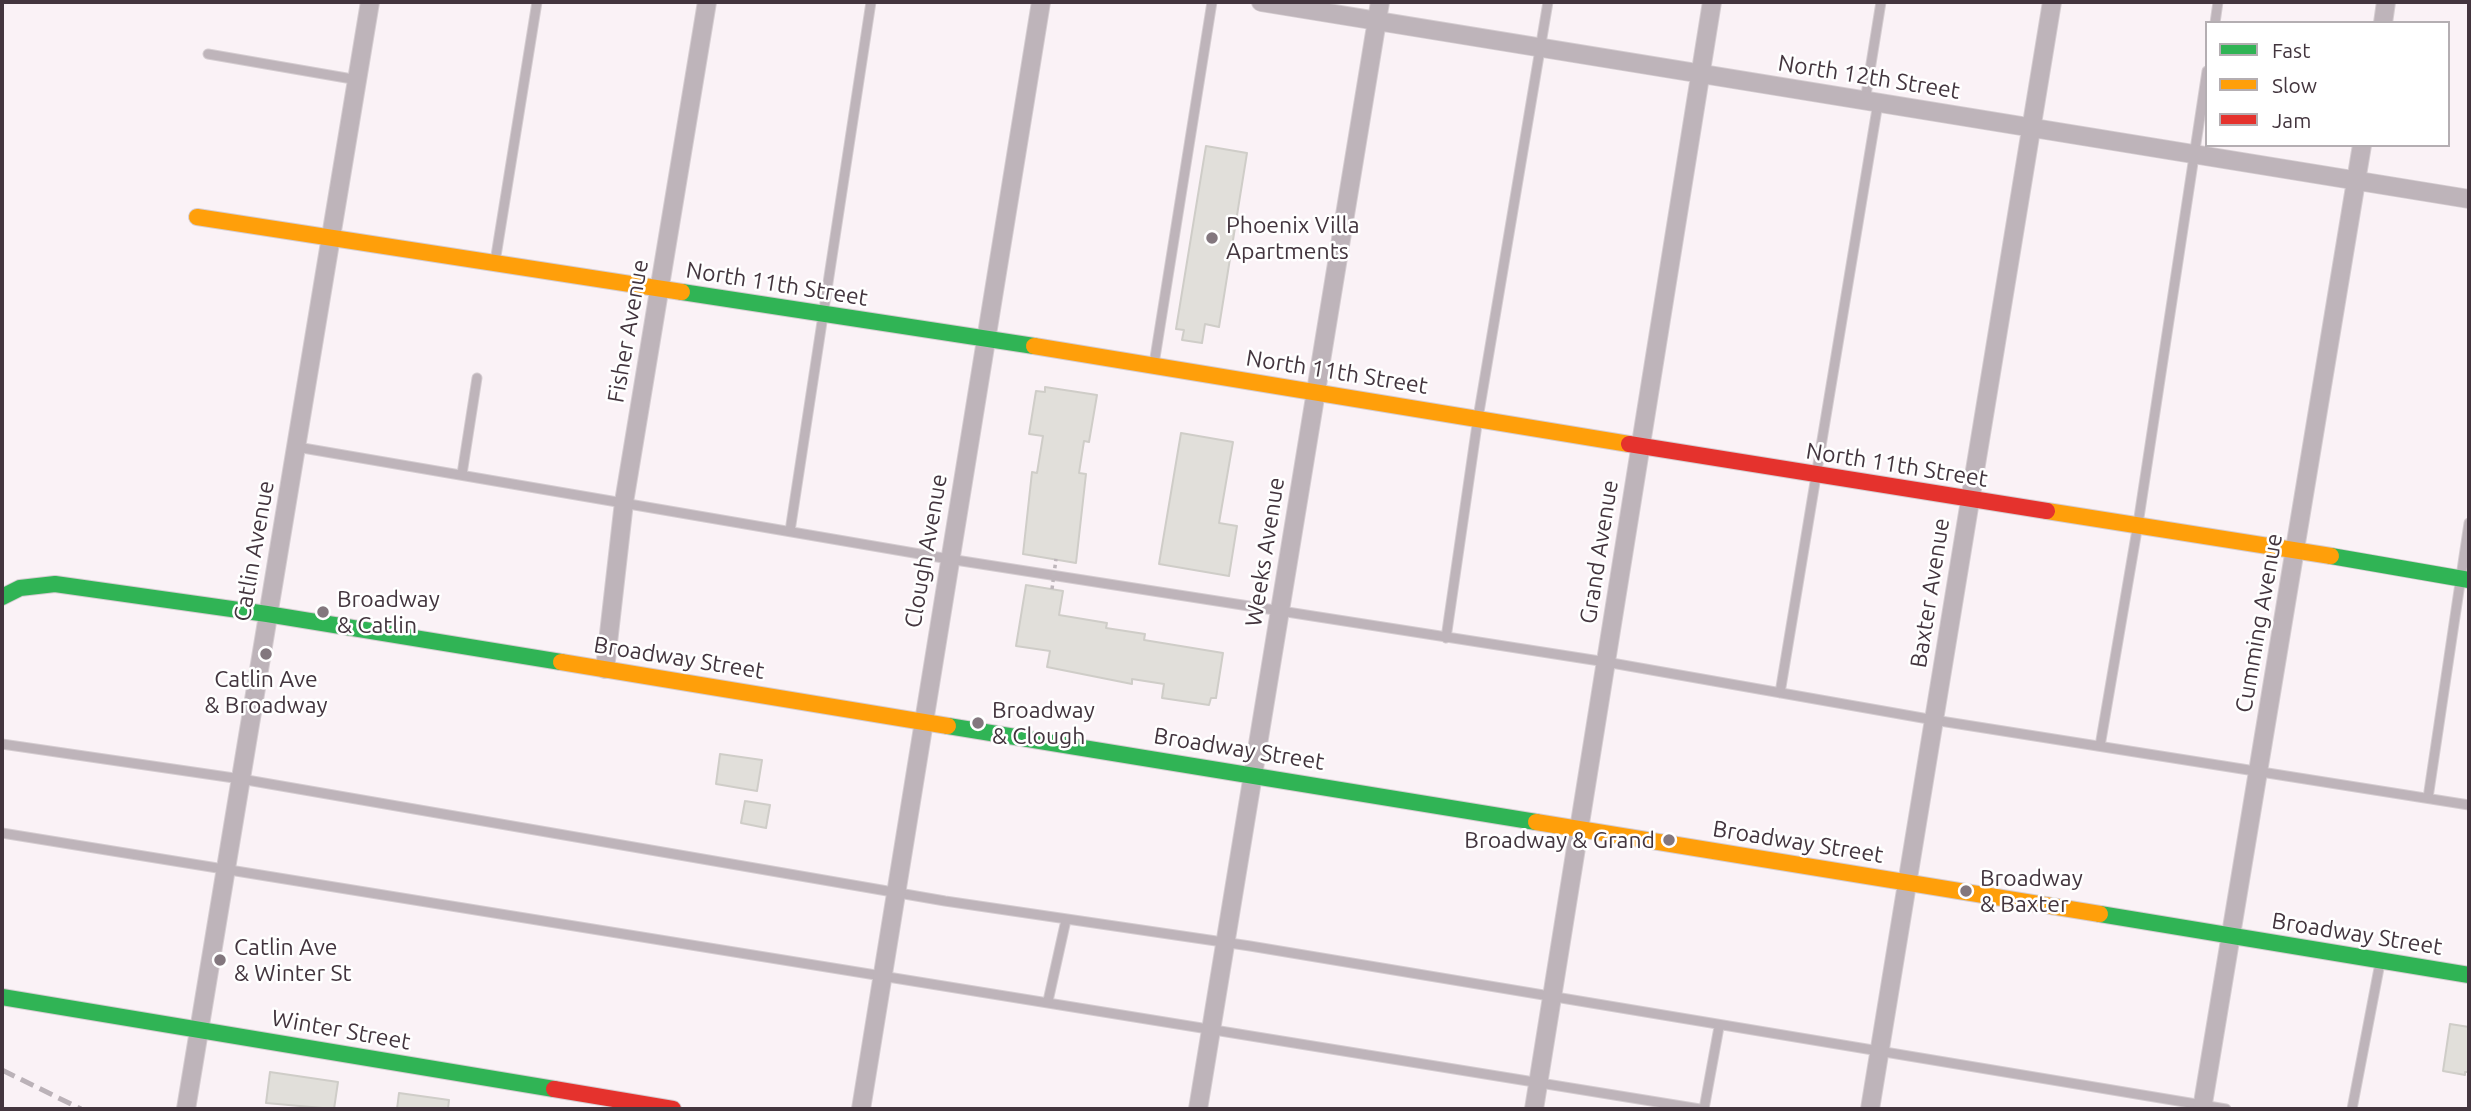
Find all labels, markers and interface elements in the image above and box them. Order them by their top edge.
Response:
legend [2205,21,2450,147]
text: Fast [2272,38,2310,62]
street label: North 12th Street [1776,49,1962,105]
text: Slow [2272,73,2317,97]
text: Jam [2272,108,2311,132]
place label: Phoenix Villa Apartments [1226,211,1359,265]
marker: Phoenix Villa Apartments [1204,230,1220,246]
street label: North 11th Street [684,256,870,312]
street label: Fisher Avenue [602,257,654,405]
street label: North 11th Street [1244,344,1430,400]
street label: North 11th Street [1804,437,1990,493]
street label: Clough Avenue [899,472,953,630]
street label: Weeks Avenue [1240,475,1290,629]
street label: Catlin Avenue [228,478,280,624]
street label: Grand Avenue [1574,478,1624,626]
street label: Baxter Avenue [1905,516,1955,670]
street label: Cumming Avenue [2230,531,2288,715]
place label: Broadway & Catlin [337,585,440,639]
marker: Broadway & Catlin [315,604,331,620]
street label: Broadway Street [592,631,766,685]
marker: Catlin Ave & Broadway [258,646,274,662]
place label: Catlin Ave & Broadway [204,665,328,719]
place label: Broadway & Clough [992,696,1095,750]
marker: Broadway & Clough [970,715,986,731]
street label: Broadway Street [1152,722,1326,776]
street label: Broadway Street [1711,815,1885,869]
place label: Broadway & Grand [1464,826,1655,854]
marker: Broadway & Grand [1661,832,1677,848]
place label: Broadway & Baxter [1980,864,2083,918]
marker: Broadway & Baxter [1958,883,1974,899]
street label: Broadway Street [2270,907,2444,961]
place label: Catlin Ave & Winter St [234,933,352,987]
marker: Catlin Ave & Winter St [212,952,228,968]
street label: Winter Street [269,1004,413,1056]

